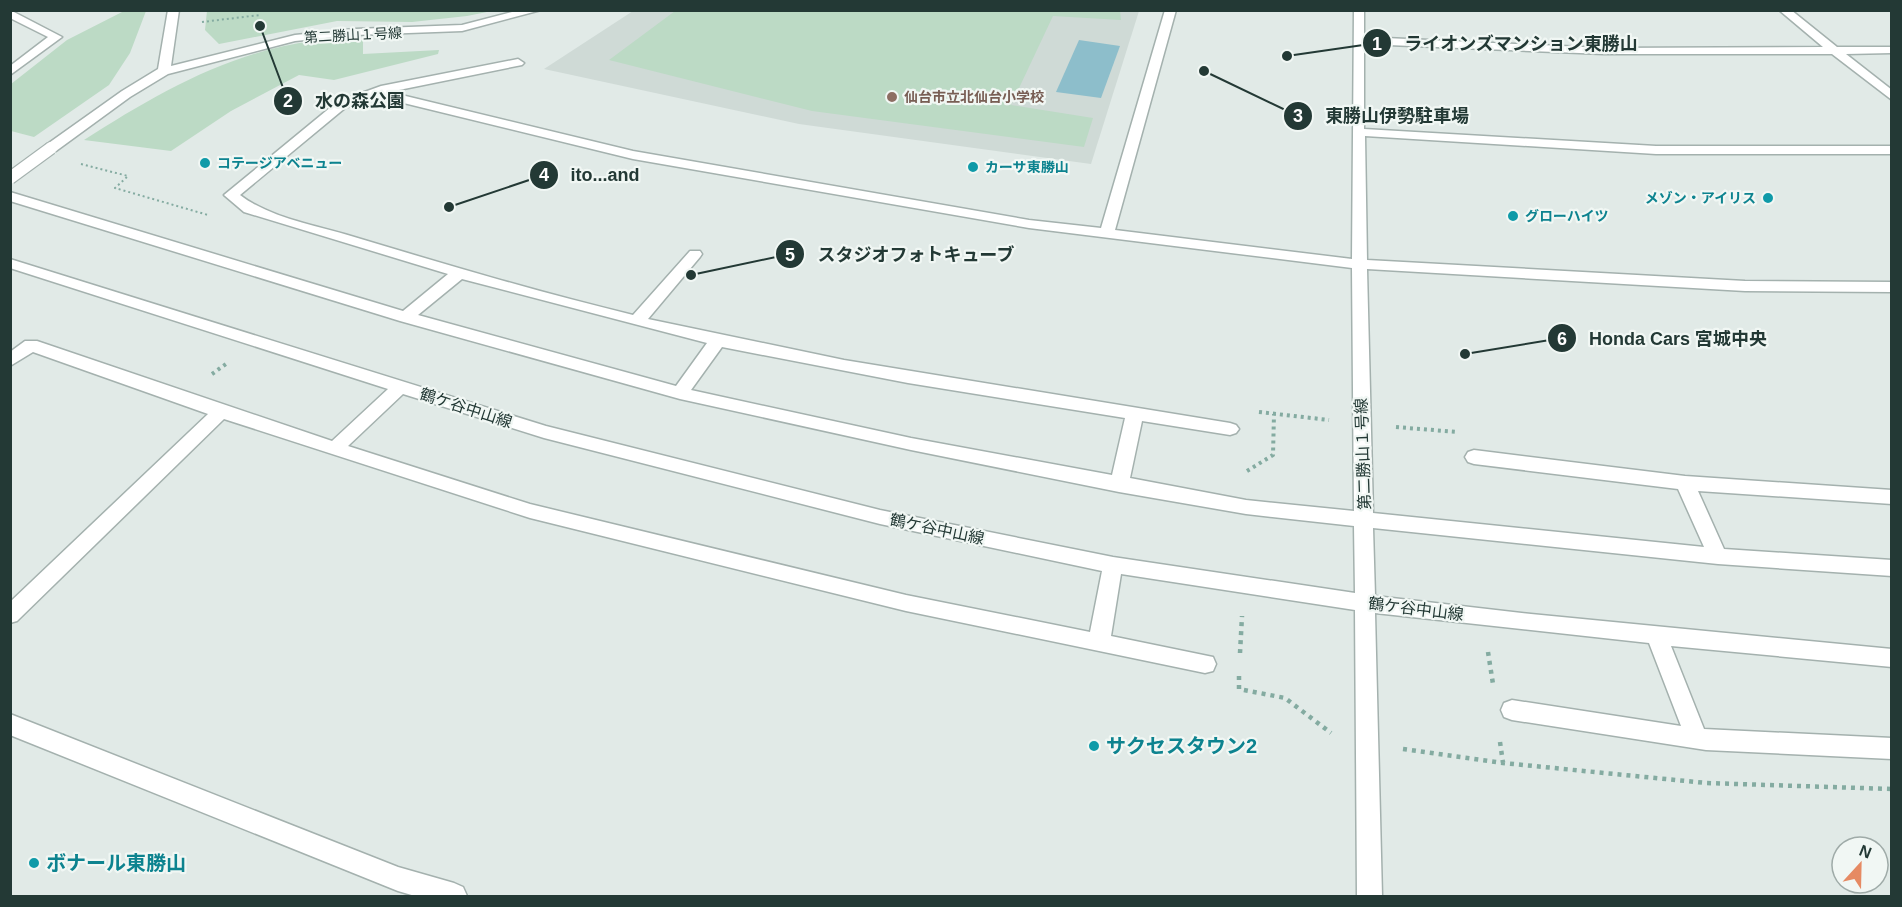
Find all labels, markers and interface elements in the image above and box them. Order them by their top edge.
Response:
street label: 第二勝山１号線 [304,24,402,46]
callout: ライオンズマンション東勝山 [1362,25,1650,61]
text: 1 [1372,34,1382,54]
text: ライオンズマンション東勝山 [1404,34,1638,54]
callout: 水の森公園 [273,83,417,119]
place label: 仙台市立北仙台小学校 [904,89,1044,105]
marker: 仙台市立北仙台小学校 [885,90,899,104]
text: 2 [283,91,293,111]
text: 水の森公園 [315,91,405,111]
callout: 東勝山伊勢駐車場 [1283,98,1481,134]
text: 3 [1293,106,1303,126]
text: 東勝山伊勢駐車場 [1325,106,1469,126]
place label: コテージアベニュー [217,155,342,171]
marker: コテージアベニュー [198,156,212,170]
callout: ito...and [529,157,652,193]
place label: カーサ東勝山 [985,159,1069,175]
marker: カーサ東勝山 [966,160,980,174]
text: 4 [539,165,549,185]
text: ito...and [571,165,640,185]
place label: メゾン・アイリス [1645,190,1756,206]
marker: メゾン・アイリス [1761,191,1775,205]
place label: グローハイツ [1525,208,1608,224]
marker: グローハイツ [1506,209,1520,223]
callout: スタジオフォトキューブ [775,236,1027,272]
text: 5 [785,245,795,265]
text: スタジオフォトキューブ [818,245,1014,265]
callout: Honda Cars 宮城中央 [1547,320,1779,356]
text: 6 [1557,329,1567,349]
text: Honda Cars 宮城中央 [1589,329,1767,349]
street label: 鶴ケ谷中山線 [418,385,514,431]
street label: 第二勝山１号線 [1353,398,1373,510]
street label: 鶴ケ谷中山線 [888,511,986,547]
street label: 鶴ケ谷中山線 [1367,595,1465,623]
place label: サクセスタウン2 [1106,735,1257,757]
marker: サクセスタウン2 [1087,739,1101,753]
north arrow [1830,835,1890,895]
text: N [1857,842,1874,862]
place label: ボナール東勝山 [46,852,186,874]
marker: ボナール東勝山 [27,856,41,870]

